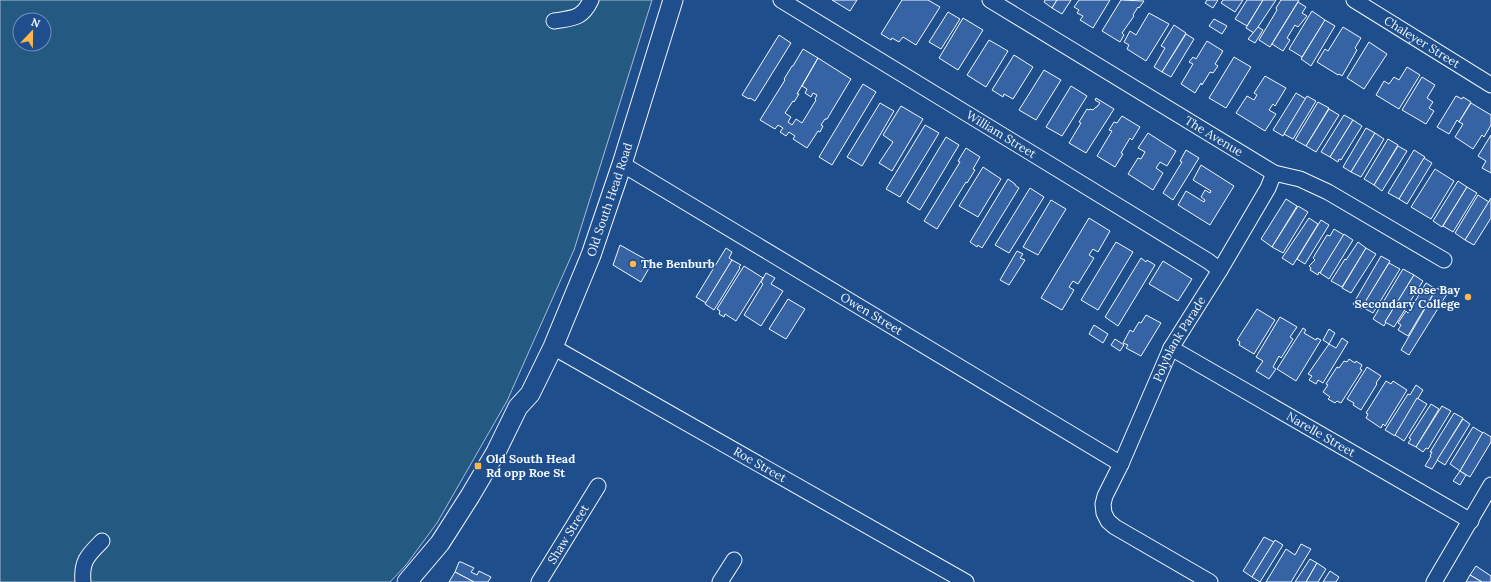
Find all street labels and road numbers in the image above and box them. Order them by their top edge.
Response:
street label: Chaleyer Street [1381,13,1463,71]
street label: William Street [964,107,1039,161]
street label: The Avenue [1182,112,1246,160]
street label: Old South Head Road [583,141,635,258]
street label: Owen Street [838,289,906,338]
street label: Polyblank Parade [1149,293,1209,384]
street label: Narelle Street [1284,408,1359,460]
street label: Roe Street [731,443,789,485]
street label: Shaw Street [544,501,592,566]

